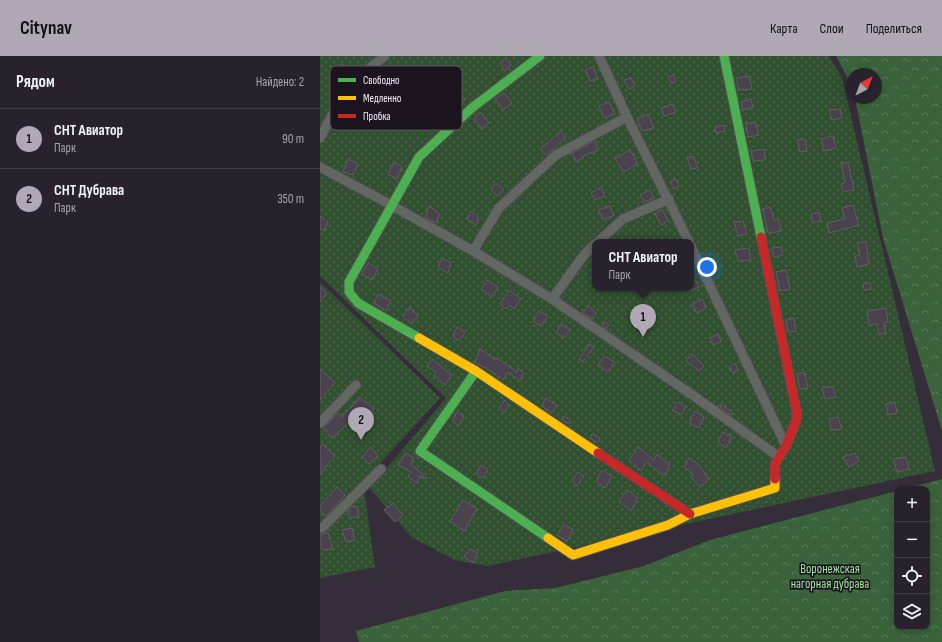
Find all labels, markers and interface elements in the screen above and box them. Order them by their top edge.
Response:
text: Citynav [20,17,72,40]
text: Карта [770,20,798,37]
text: Слои [820,20,844,37]
text: Поделиться [866,20,922,37]
legend [330,66,462,130]
north arrow [846,68,882,104]
text: Рядом [16,72,55,92]
text: Найдено: 2 [256,74,304,90]
text: Свободно [363,74,400,87]
text: Медленно [363,92,402,105]
text: Пробка [363,110,391,123]
text: СНТ Авиатор [54,121,123,140]
text: 1 [26,131,32,147]
text: 90 m [282,131,304,147]
text: Парк [54,140,76,156]
text: СНТ Дубрава [54,181,124,200]
text: 2 [26,191,32,207]
text: 350 m [277,191,304,207]
text: Парк [54,200,76,216]
popup [592,239,694,291]
text: СНТ Авиатор [608,248,678,267]
your location [697,257,717,277]
text: Парк [608,267,630,283]
pin: 1 [630,304,656,337]
pin: 2 [348,407,374,440]
map controls [894,486,930,630]
button: + [894,486,930,522]
button: − [894,522,930,558]
button: locate [894,558,930,594]
park label: Воронежская нагорная дубрава [791,561,869,592]
button: layers [894,594,930,630]

